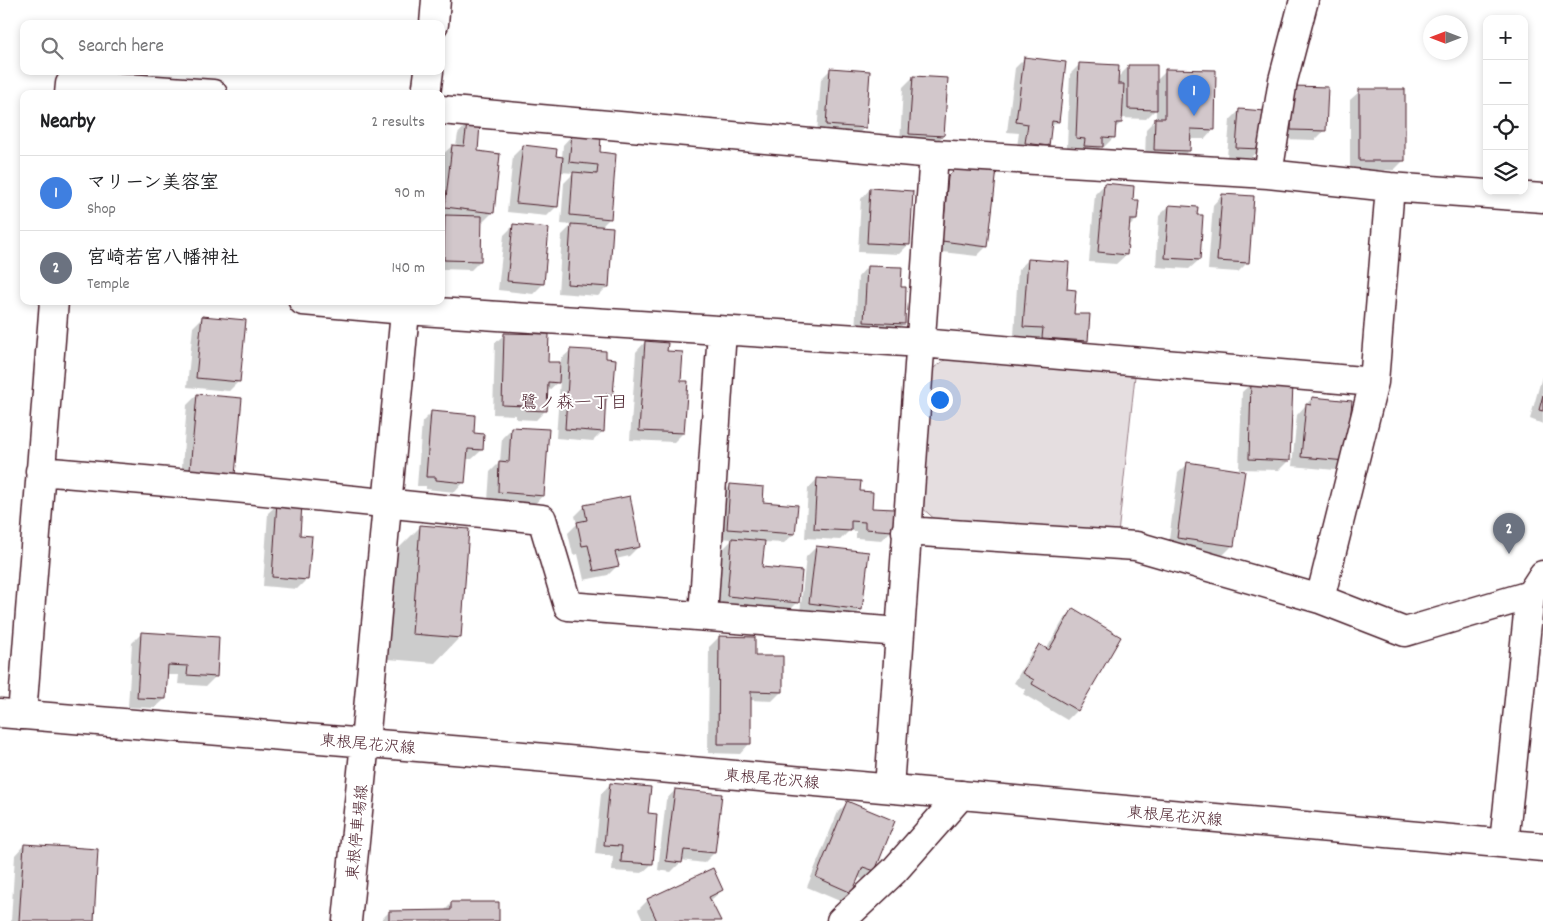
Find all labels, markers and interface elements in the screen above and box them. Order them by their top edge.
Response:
north arrow [1423,15,1468,60]
map controls [1483,15,1528,195]
button: + [1483,15,1528,60]
search box [20,20,445,75]
icon: search [38,34,66,62]
text: Search here [78,34,164,61]
button: − [1483,60,1528,105]
pin: 1 [1178,75,1210,116]
button: locate [1483,105,1528,150]
text: Nearby [40,108,95,138]
text: 2 results [371,111,425,134]
button: layers [1483,150,1528,195]
text: マリーン美容室 [87,171,219,198]
text: 1 [54,182,58,205]
text: 90 m [394,182,425,205]
text: Shop [87,198,116,221]
text: 宮崎若宮八幡神社 [87,246,239,273]
text: 2 [53,257,60,280]
text: 140 m [391,257,425,280]
text: Temple [87,273,130,296]
your location [927,387,953,413]
district label: 鷺ノ森一丁目 [520,392,628,417]
pin: 2 [1493,513,1525,554]
street label: 東根尾花沢線 [319,730,417,761]
street label: 東根尾花沢線 [723,765,821,796]
street label: 東根停車場線 [342,783,375,881]
street label: 東根尾花沢線 [1126,802,1224,833]

